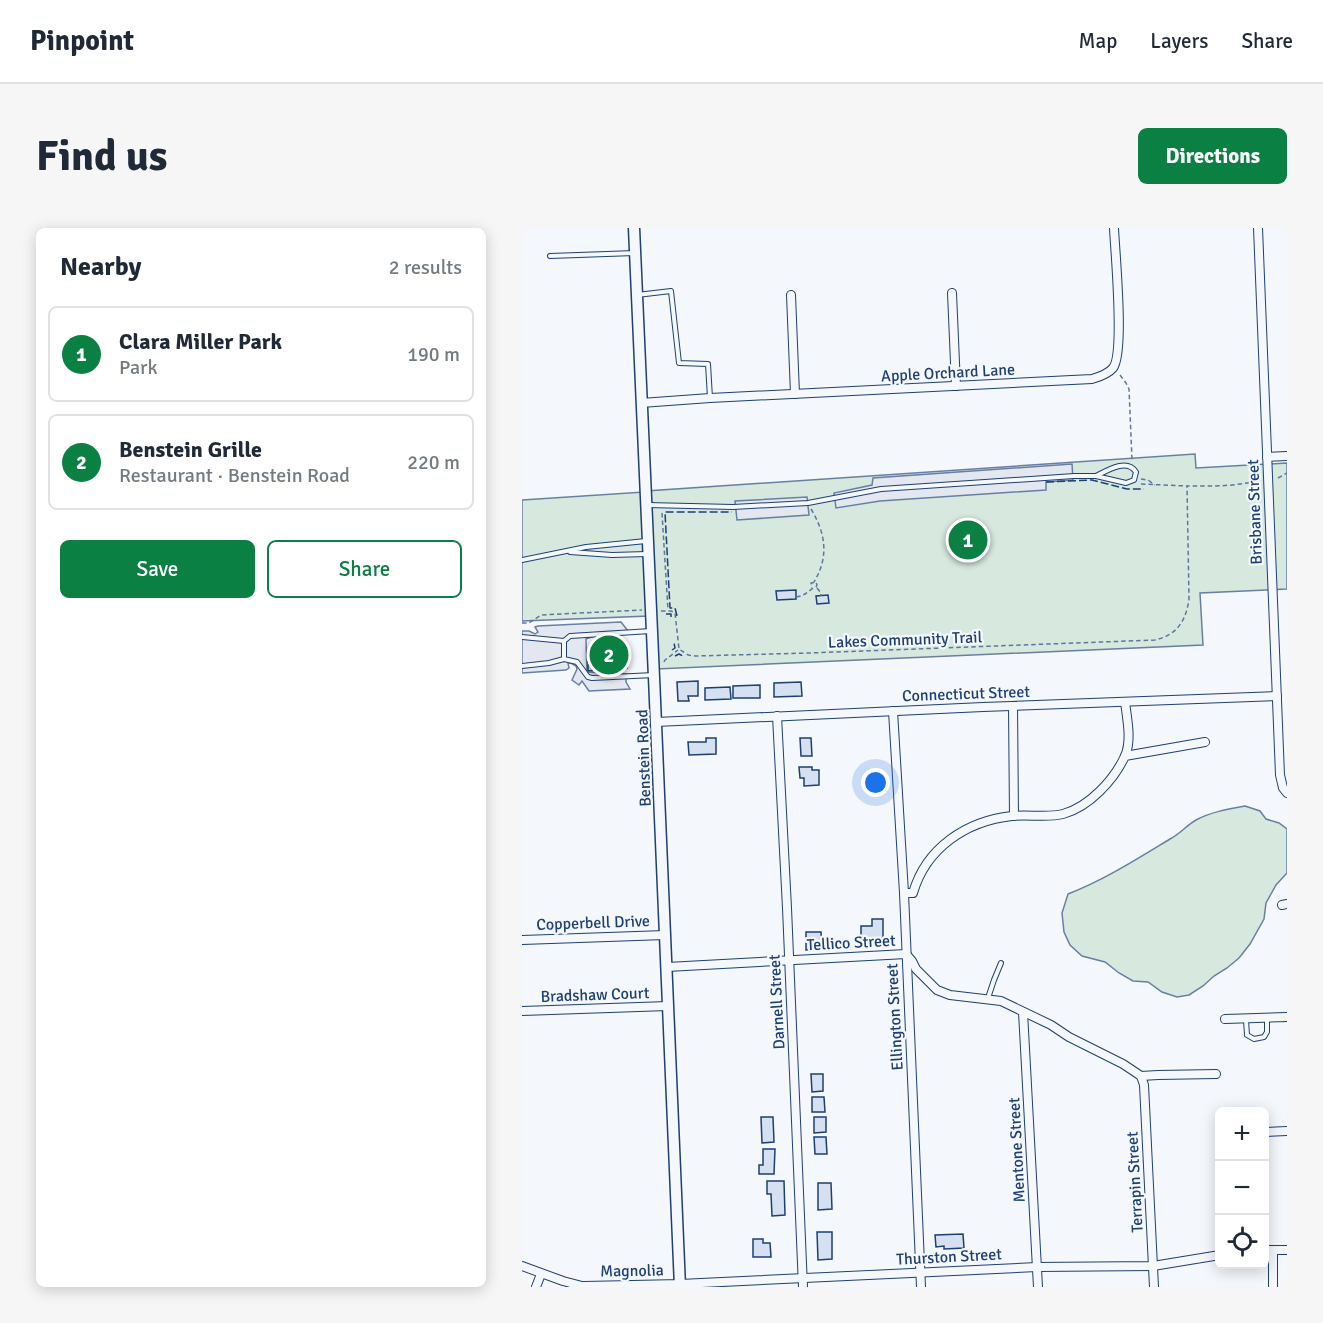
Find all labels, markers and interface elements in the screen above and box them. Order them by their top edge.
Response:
text: Pinpoint [30,24,134,58]
text: Map [1079,28,1117,54]
text: Layers [1150,28,1208,54]
text: Share [1241,28,1293,54]
button: Directions [1138,128,1287,184]
text: Find us [36,131,167,182]
text: Nearby [60,251,141,283]
text: 2 results [389,255,462,280]
text: Clara Miller Park [119,328,282,355]
text: 1 [76,342,87,367]
text: 190 m [407,342,460,367]
text: Park [119,355,157,380]
street label: Apple Orchard Lane [881,360,1016,386]
text: Benstein Grille [119,436,262,463]
text: 2 [76,450,87,475]
text: 220 m [407,450,460,475]
street label: Brisbane Street [1243,459,1267,565]
text: Restaurant · Benstein Road [119,463,350,488]
pin: 1 [948,518,988,562]
button: Save [60,540,255,598]
button: Share [267,540,462,598]
street label: Lakes Community Trail [828,627,983,653]
pin: 2 [590,632,628,678]
street label: Connecticut Street [902,682,1031,706]
street label: Benstein Road [632,709,656,807]
your location [861,768,890,797]
street label: Copperbell Drive [536,911,650,935]
street label: Tellico Street [806,931,896,955]
street label: Darnell Street [764,953,789,1050]
street label: Ellington Street [882,962,908,1071]
street label: Bradshaw Court [540,983,650,1007]
street label: Mentone Street [1004,1096,1030,1203]
map controls [1215,1107,1269,1269]
button: + [1215,1107,1269,1161]
street label: Terrapin Street [1122,1131,1148,1233]
button: − [1215,1161,1269,1215]
button: locate [1215,1215,1269,1269]
street label: Thurston Street [896,1244,1003,1270]
street label: Magnolia [600,1260,664,1282]

